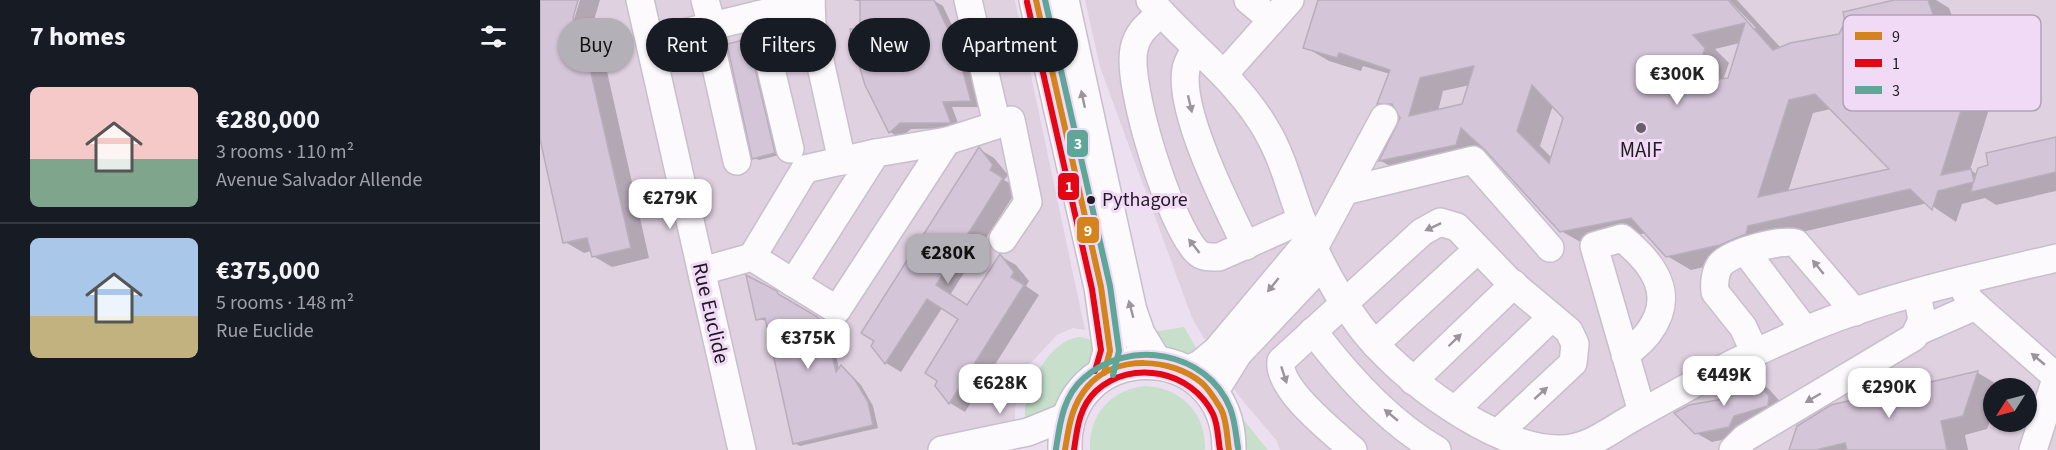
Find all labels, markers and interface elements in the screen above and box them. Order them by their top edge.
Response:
legend [1843,15,2041,111]
text: 7 homes [30,18,125,55]
chip: Buy [558,18,634,72]
chip: Rent [646,18,728,72]
chip: Filters [740,18,836,72]
chip: New [848,18,930,72]
chip: Apartment [942,18,1078,72]
icon: filters [477,20,510,53]
text: 9 [1892,26,1900,48]
text: 1 [1892,53,1900,75]
pin: €300K [1635,55,1719,106]
text: €300K [1650,60,1704,88]
text: 3 [1892,80,1900,102]
one-way arrow [1078,89,1088,108]
one-way arrow [1185,95,1195,113]
text: €280,000 [216,101,320,138]
icon: home [78,111,150,183]
marker: MAIF [1634,121,1648,135]
line badge: 3 [1066,129,1089,158]
text: 3 [1074,133,1082,155]
place label: MAIF [1620,135,1662,165]
text: 3 rooms · 110 m² [216,138,354,166]
text: Avenue Salvador Allende [216,166,422,194]
line badge: 1 [1057,172,1080,201]
text: 1 [1065,176,1073,198]
pin: €279K [628,179,712,230]
text: €279K [643,184,697,212]
place label: Pythagore [1102,186,1188,214]
marker: Pythagore [1085,194,1097,206]
line badge: 9 [1076,216,1100,244]
text: 9 [1084,220,1092,242]
one-way arrow [1424,222,1441,231]
pin: €280K [906,234,990,285]
one-way arrow [1188,238,1201,254]
text: €280K [921,239,975,267]
text: €375,000 [216,252,320,289]
one-way arrow [1811,259,1824,275]
street label: Rue Euclide [685,260,737,366]
icon: home [78,262,150,334]
one-way arrow [1268,277,1280,292]
text: 5 rooms · 148 m² [216,289,354,317]
one-way arrow [1125,300,1135,319]
text: Rue Euclide [216,317,314,345]
pin: €375K [766,319,850,370]
text: €375K [781,324,835,352]
one-way arrow [1448,334,1462,348]
one-way arrow [2031,353,2046,366]
pin: €449K [1682,356,1766,407]
text: €449K [1697,361,1751,389]
pin: €628K [958,364,1042,415]
one-way arrow [1280,366,1289,384]
pin: €290K [1847,368,1931,419]
text: €628K [973,369,1027,397]
text: €290K [1862,373,1916,401]
north arrow [1983,378,2037,432]
map controls [1983,378,2037,432]
one-way arrow [1533,386,1548,400]
one-way arrow [1805,392,1821,403]
one-way arrow [1384,409,1399,422]

